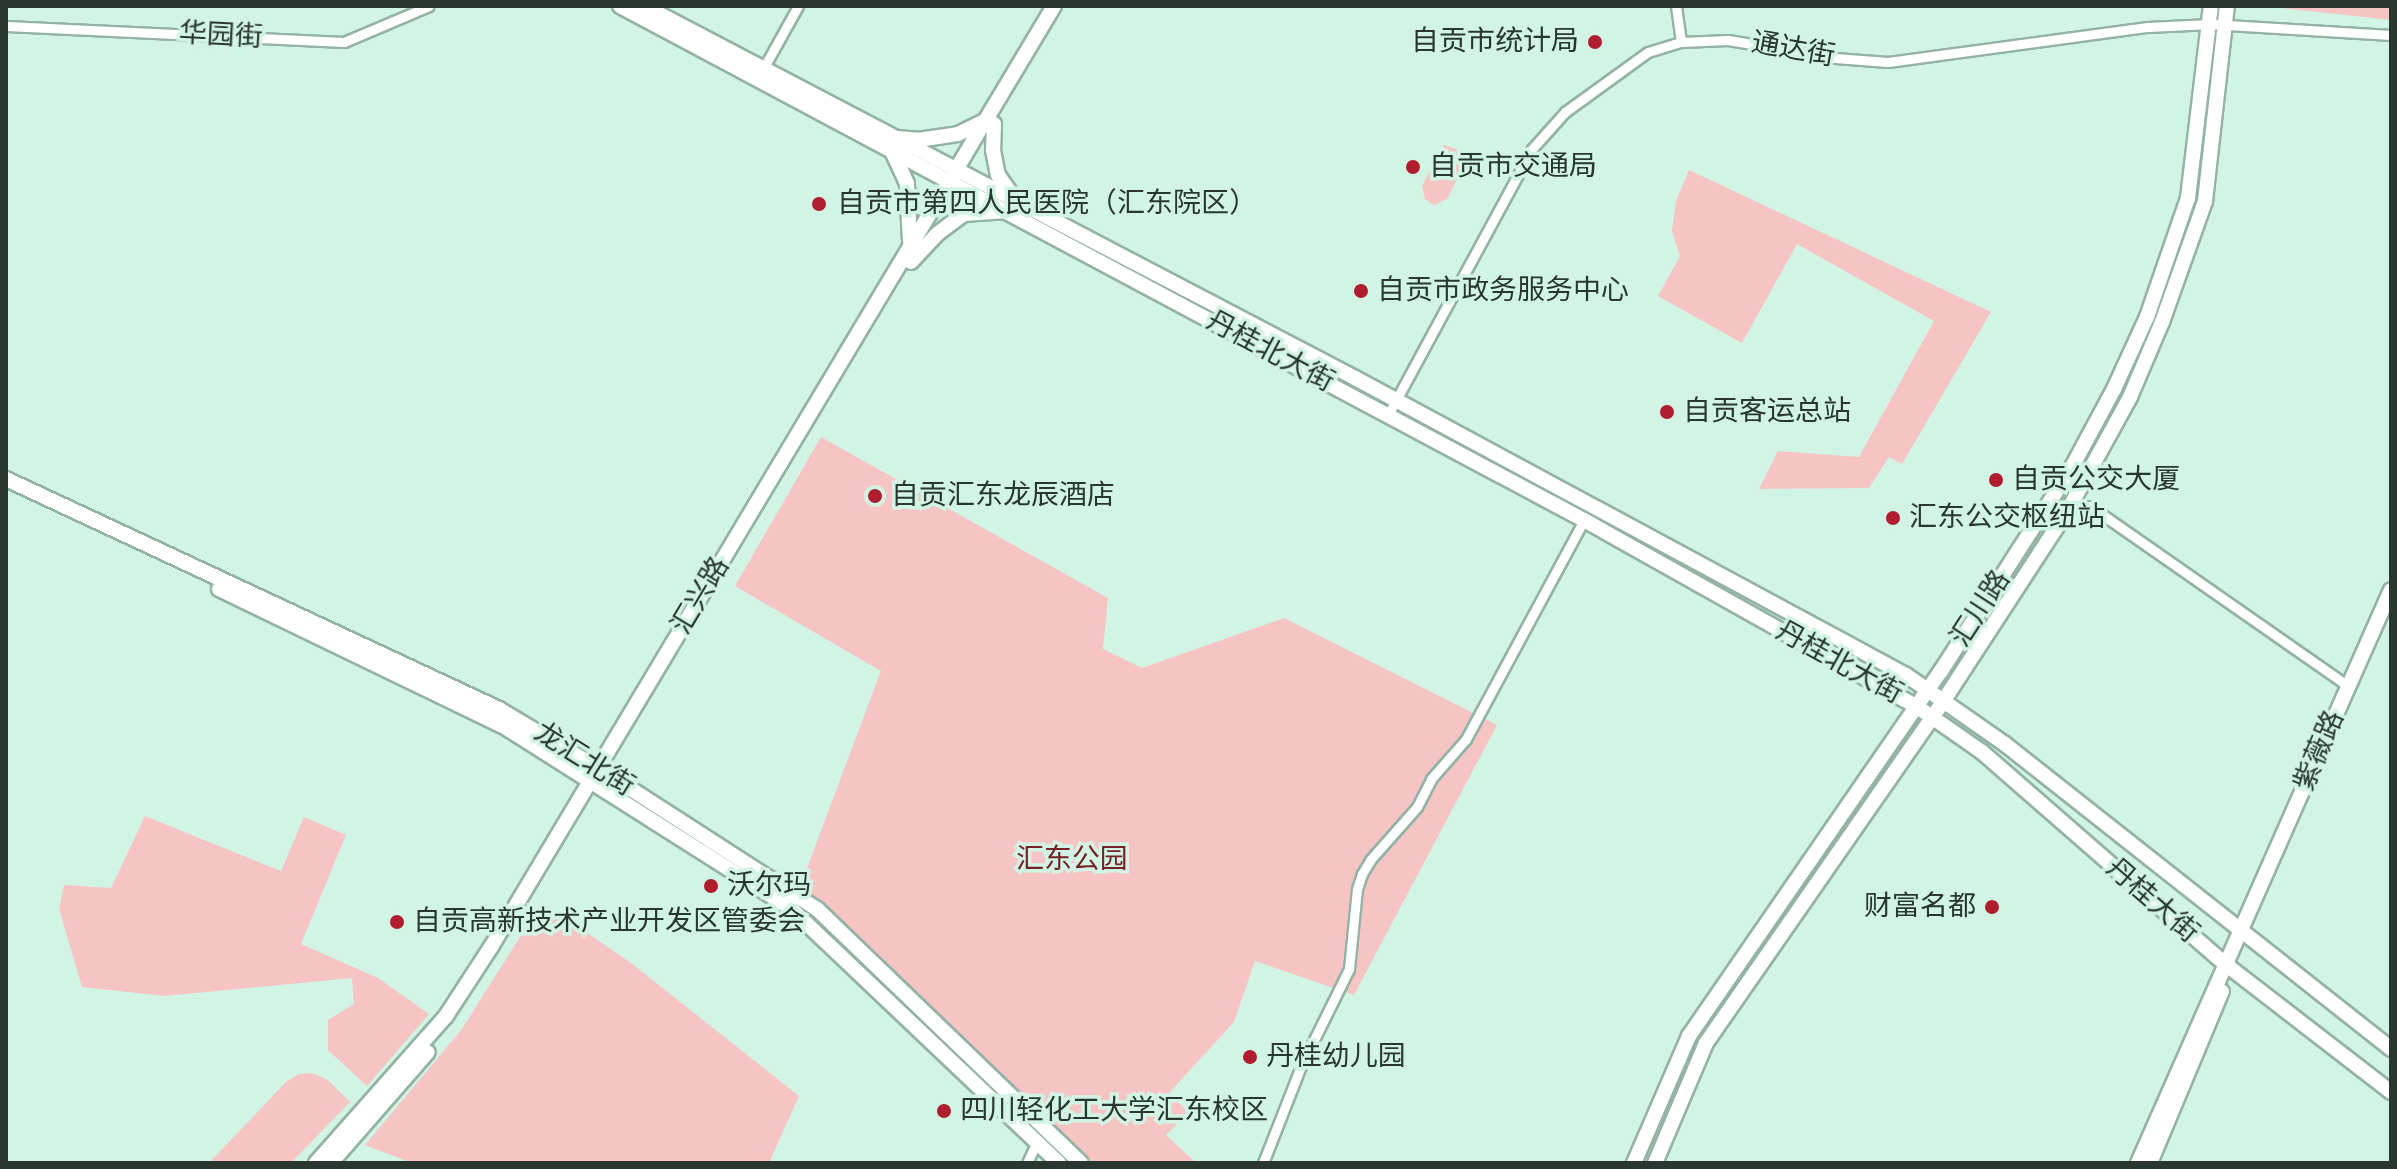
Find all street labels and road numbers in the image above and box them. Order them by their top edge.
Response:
street label: 华园街 [178,17,264,55]
street label: 通达街 [1749,26,1837,74]
street label: 丹桂北大街 [1200,304,1340,400]
street label: 汇兴路 [665,551,737,641]
street label: 汇川路 [1944,565,2018,653]
street label: 丹桂北大街 [1770,614,1908,712]
street label: 紫薇路 [2288,706,2352,796]
street label: 龙汇北街 [528,716,640,804]
street label: 丹桂大街 [2099,852,2205,950]

